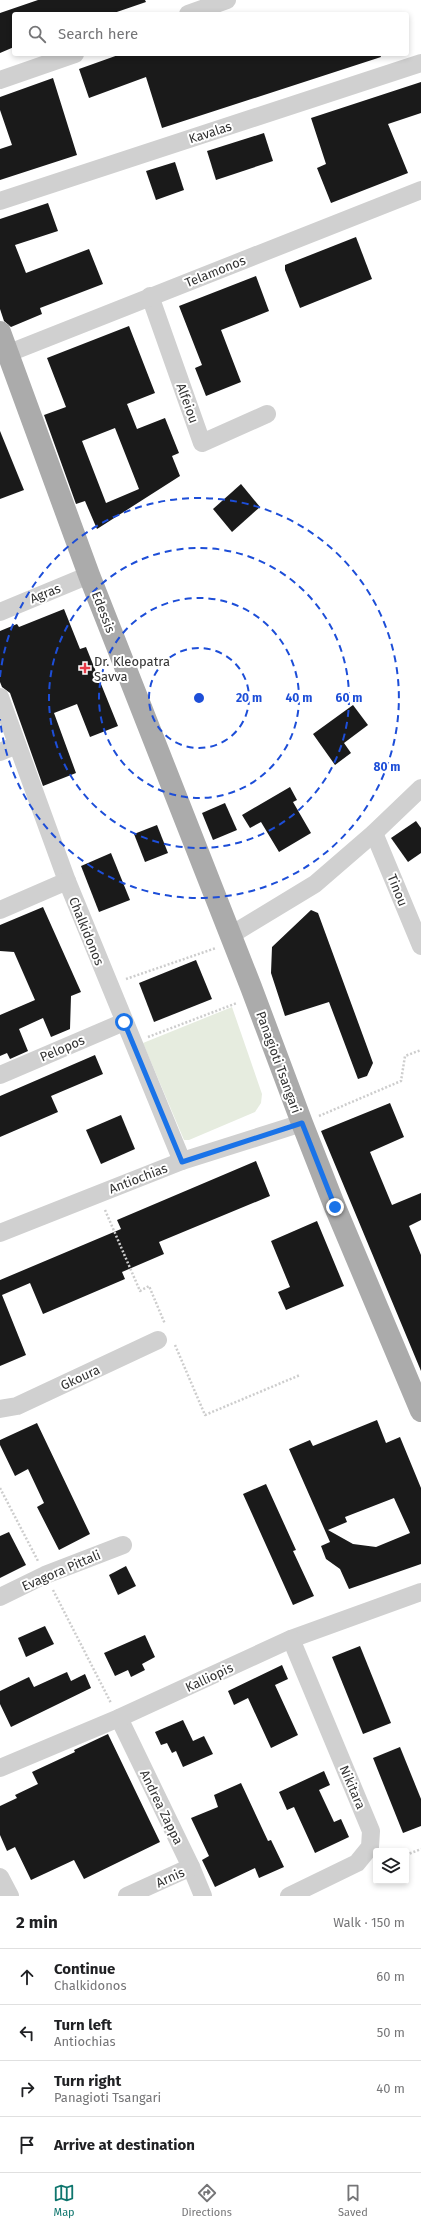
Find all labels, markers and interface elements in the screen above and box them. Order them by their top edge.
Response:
search box [12,12,409,56]
icon: search [26,23,48,45]
text: Search here [58,25,138,43]
street label: Kavalas [187,118,234,146]
street label: Telamonos [183,253,248,290]
street label: Alfeiou [173,381,202,425]
street label: Agras [28,581,63,606]
street label: Edessis [89,589,118,635]
place label: Dr. Kleopatra Savva [94,654,170,684]
marker: Dr. Kleopatra Savva [79,662,91,674]
centre of rings [192,691,206,705]
text: 20 m [236,691,262,705]
text: 40 m [286,691,312,705]
text: 60 m [336,691,362,705]
text: 80 m [374,760,400,774]
street label: Tinou [384,872,411,908]
street label: Chalkidonos [66,895,107,968]
street label: Panagioti Tsangari [253,1009,304,1115]
route start [115,1013,133,1031]
street label: Pelopos [38,1032,87,1065]
street label: Antiochias [107,1160,170,1196]
route end [326,1198,344,1216]
street label: Gkoura [58,1362,102,1393]
street label: Evagora Pittali [20,1547,103,1594]
street label: Kalliopis [183,1660,235,1695]
street label: Nikitara [337,1763,368,1811]
street label: Andrea Zappa [137,1768,186,1847]
map controls [373,1848,409,1884]
button: layers [373,1848,409,1884]
street label: Arnis [154,1865,187,1890]
text: 2 min [16,1912,58,1933]
text: Walk · 150 m [333,1915,405,1930]
text: Continue [54,1960,115,1978]
icon: ahead [16,1966,38,1988]
text: 60 m [376,1969,405,1984]
text: Chalkidonos [54,1978,127,1993]
text: Turn left [54,2016,112,2034]
icon: left [16,2022,38,2044]
text: 50 m [377,2025,405,2040]
text: Antiochias [54,2034,116,2049]
text: Turn right [54,2072,121,2090]
icon: right [16,2078,38,2100]
text: 40 m [376,2081,405,2096]
text: Panagioti Tsangari [54,2090,161,2105]
icon: arrive [16,2134,38,2156]
text: Arrive at destination [54,2136,195,2154]
tab: Map [53,2182,75,2219]
tab: Directions [181,2182,232,2219]
tab: Saved [338,2182,368,2219]

